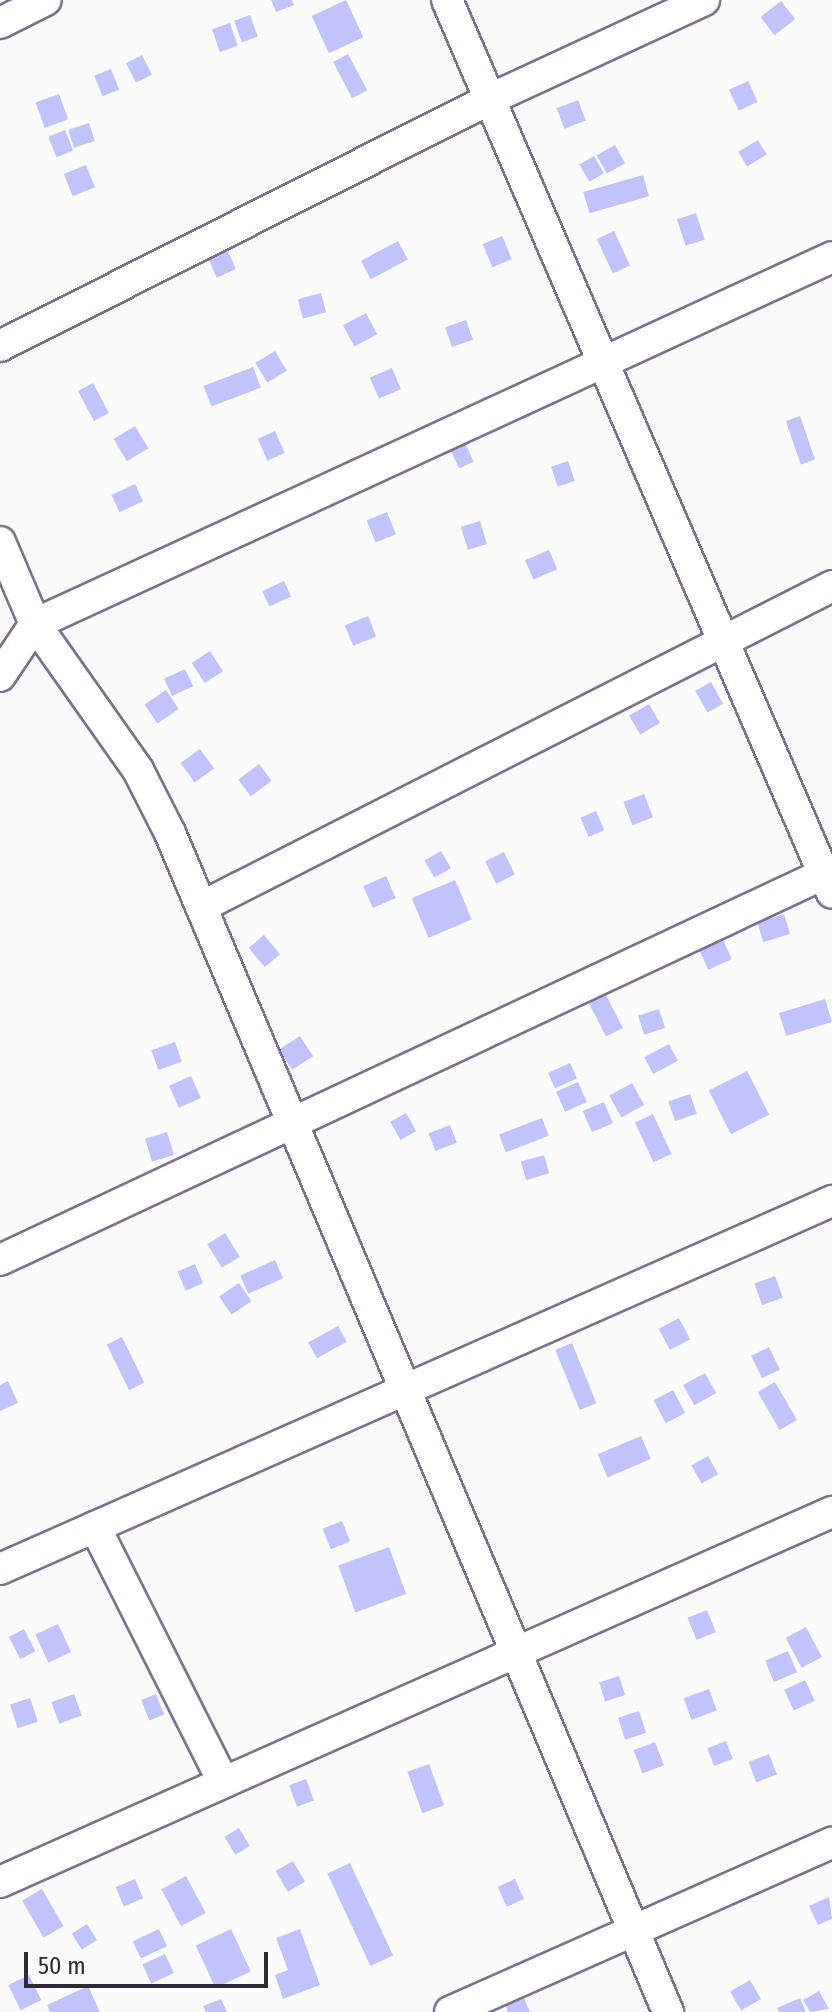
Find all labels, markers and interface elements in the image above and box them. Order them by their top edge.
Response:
scale bar [28,1936,272,1986]
text: 50 m [38,1952,86,1980]

